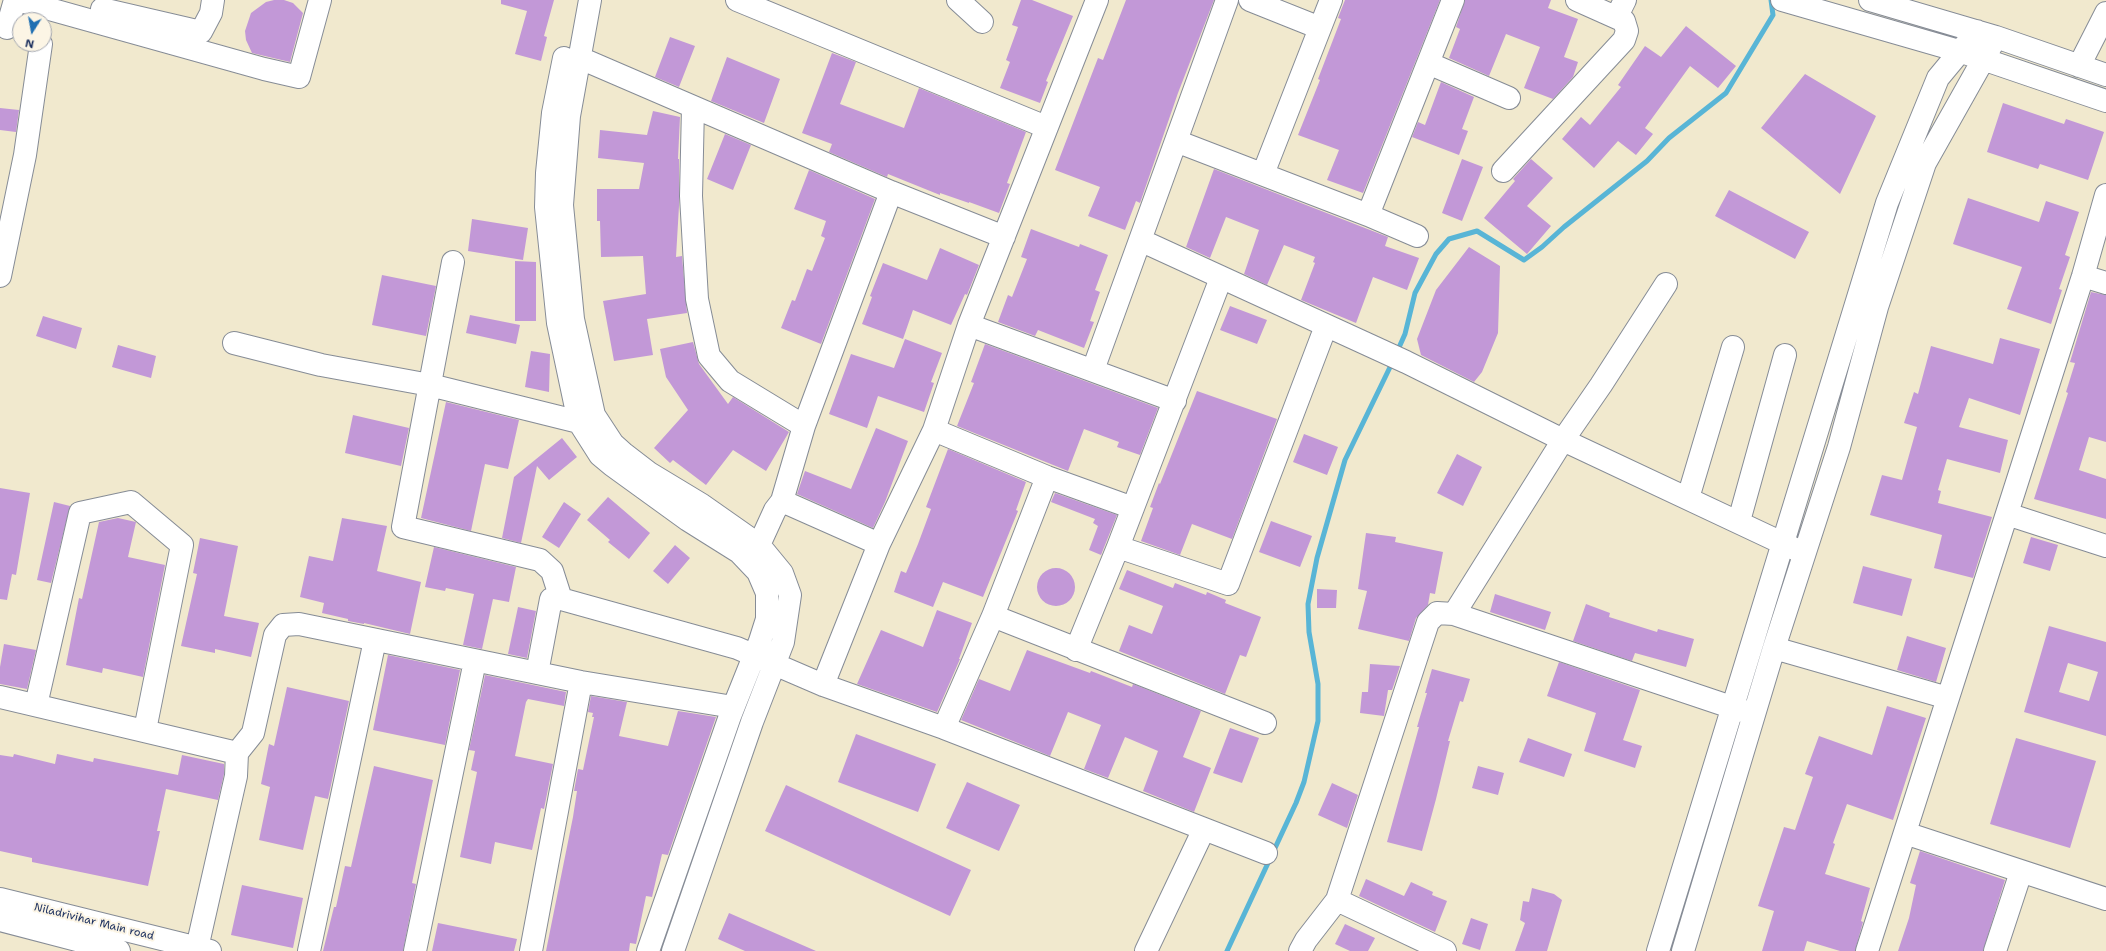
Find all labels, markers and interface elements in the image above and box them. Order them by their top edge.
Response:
north arrow [12,12,52,52]
text: N [24,35,36,51]
street label: Niladrivihar Main road [33,901,155,943]

